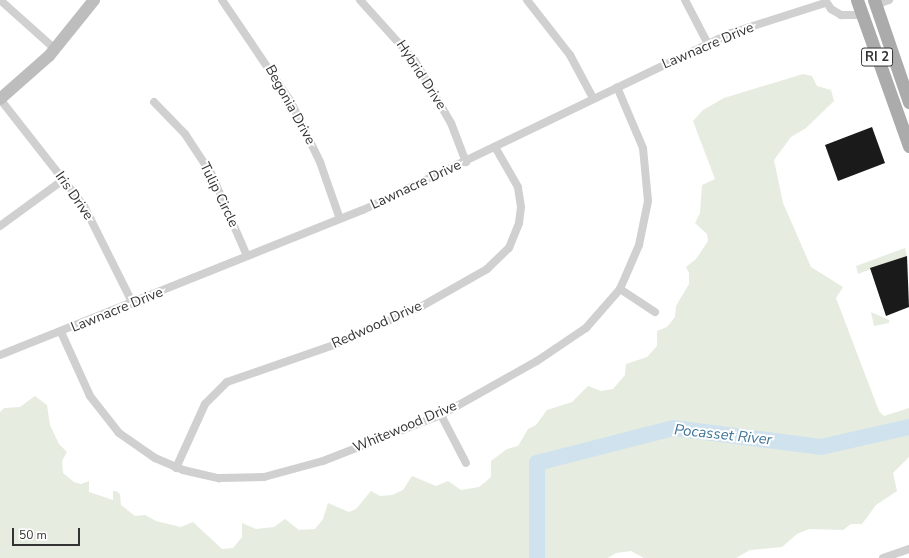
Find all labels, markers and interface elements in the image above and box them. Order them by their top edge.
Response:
street label: Lawnacre Drive [660,19,756,73]
street label: Hybrid Drive [392,37,450,113]
road number: RI 2 [861,46,893,68]
street label: Begonia Drive [261,62,319,148]
street label: Lawnacre Drive [368,157,464,213]
street label: Tulip Circle [196,160,242,230]
street label: Iris Drive [51,169,97,223]
street label: Lawnacre Drive [69,284,165,336]
street label: Redwood Drive [329,298,425,352]
street label: Whitewood Drive [351,398,459,456]
water label: Pocasset River [673,421,773,449]
scale bar [14,520,82,546]
text: 50 m [19,527,47,543]

